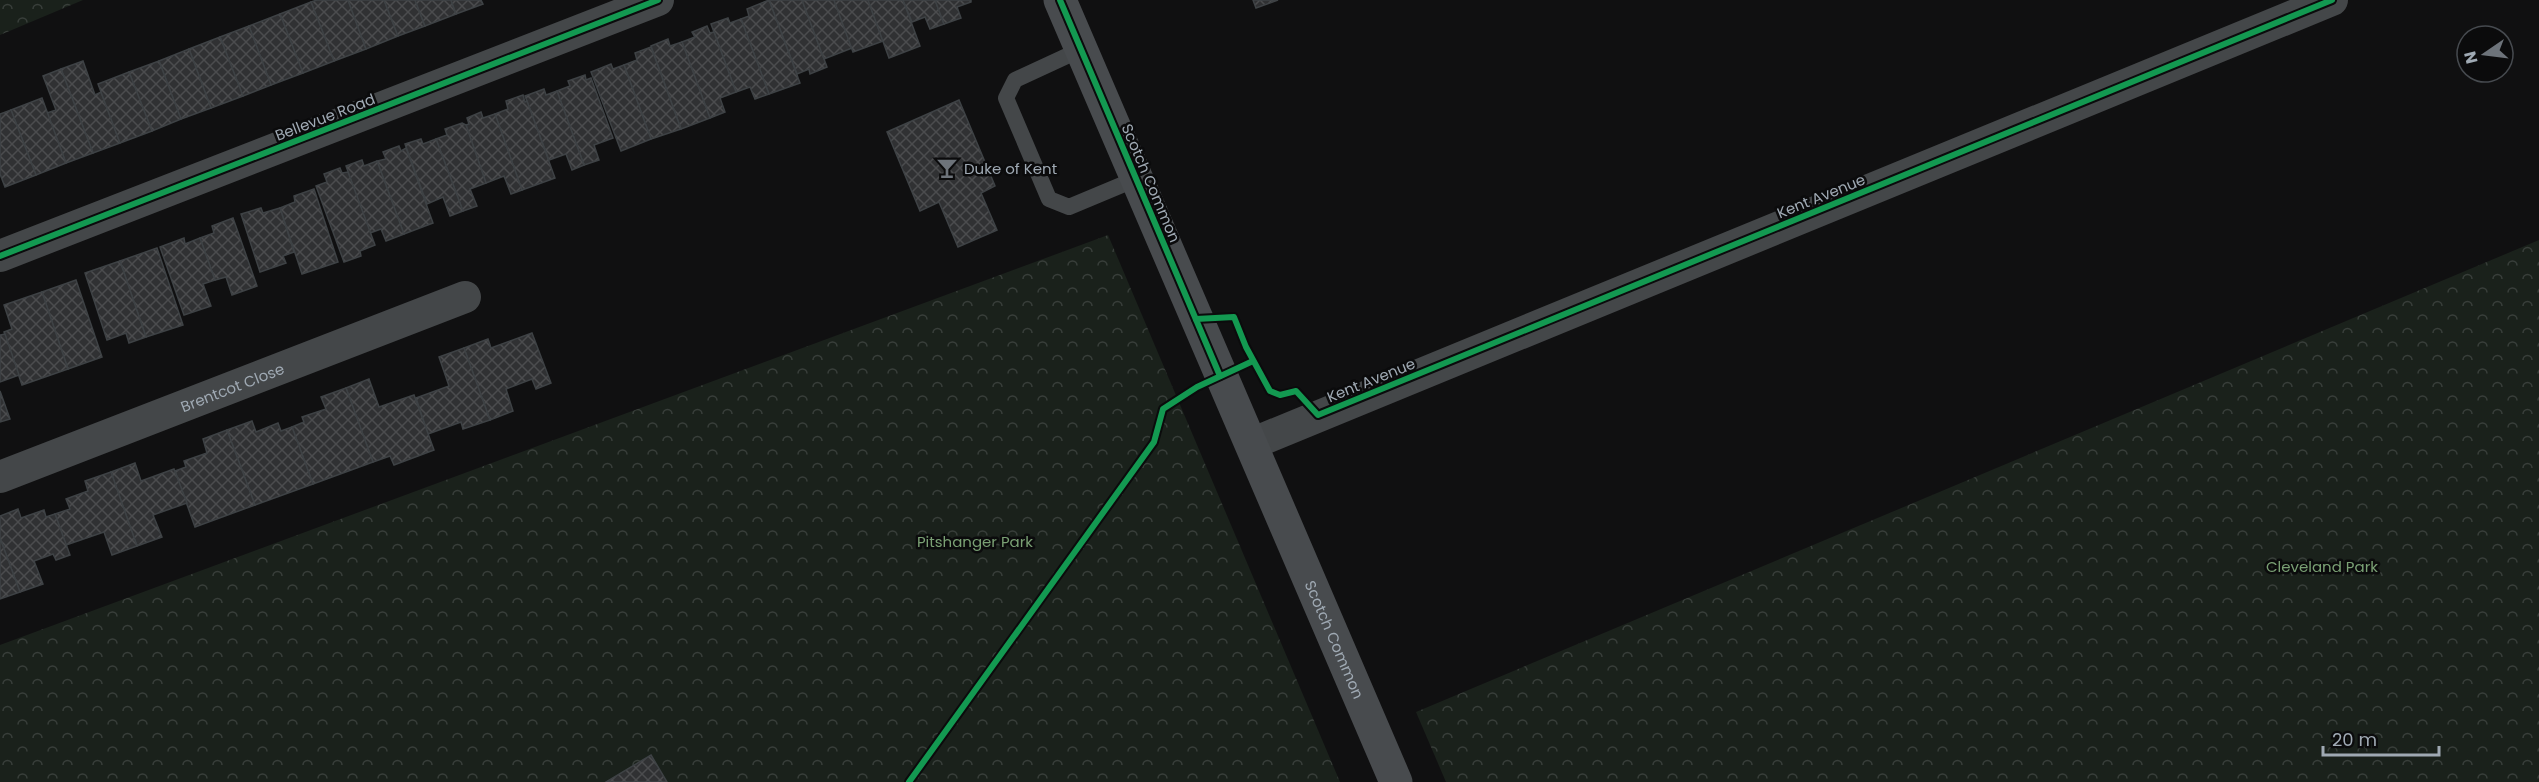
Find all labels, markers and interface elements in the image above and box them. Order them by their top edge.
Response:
north arrow [2455,24,2515,84]
text: N [2458,49,2484,66]
street label: Bellevue Road [272,88,378,146]
street label: Scotch Common [1117,120,1185,246]
bar icon: Duke of Kent [935,156,959,180]
place label: Duke of Kent [964,158,1057,179]
street label: Kent Avenue [1774,169,1868,223]
street label: Kent Avenue [1324,353,1418,407]
street label: Brentcot Close [177,358,287,417]
park label: Pitshanger Park [917,531,1033,552]
park label: Cleveland Park [2266,556,2378,577]
street label: Scotch Common [1300,577,1369,702]
scale bar [2323,719,2438,757]
text: 20 m [2332,727,2377,752]

